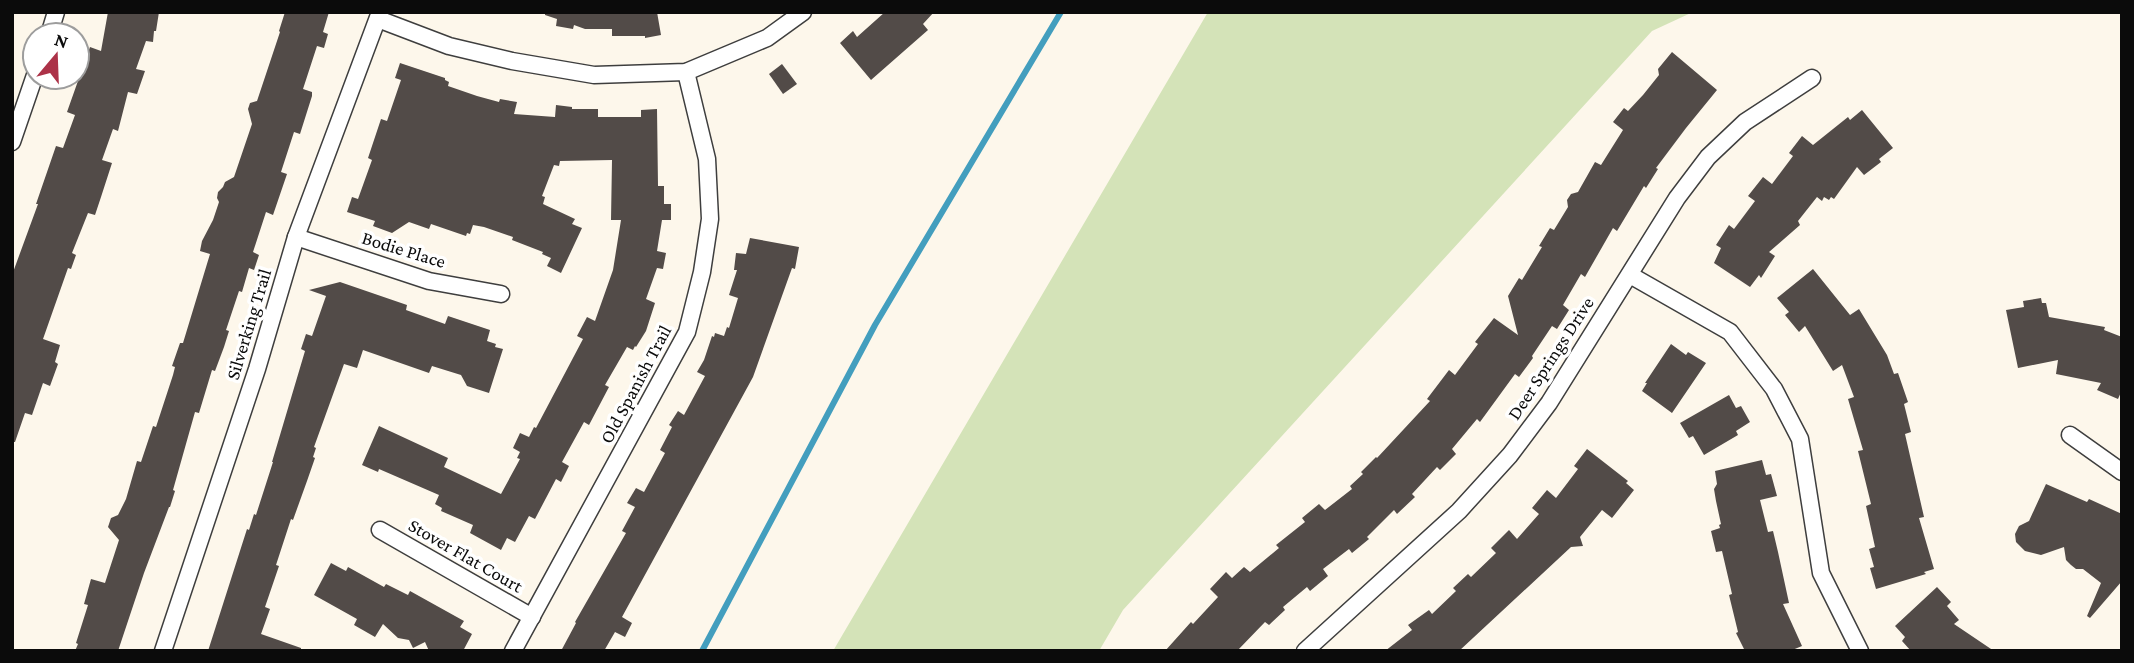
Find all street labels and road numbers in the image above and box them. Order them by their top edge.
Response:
street label: Bodie Place [360,227,448,272]
street label: Silverking Trail [222,266,275,382]
street label: Deer Springs Drive [1503,293,1598,423]
street label: Old Spanish Trail [595,322,675,447]
street label: Stover Flat Court [405,514,527,597]

